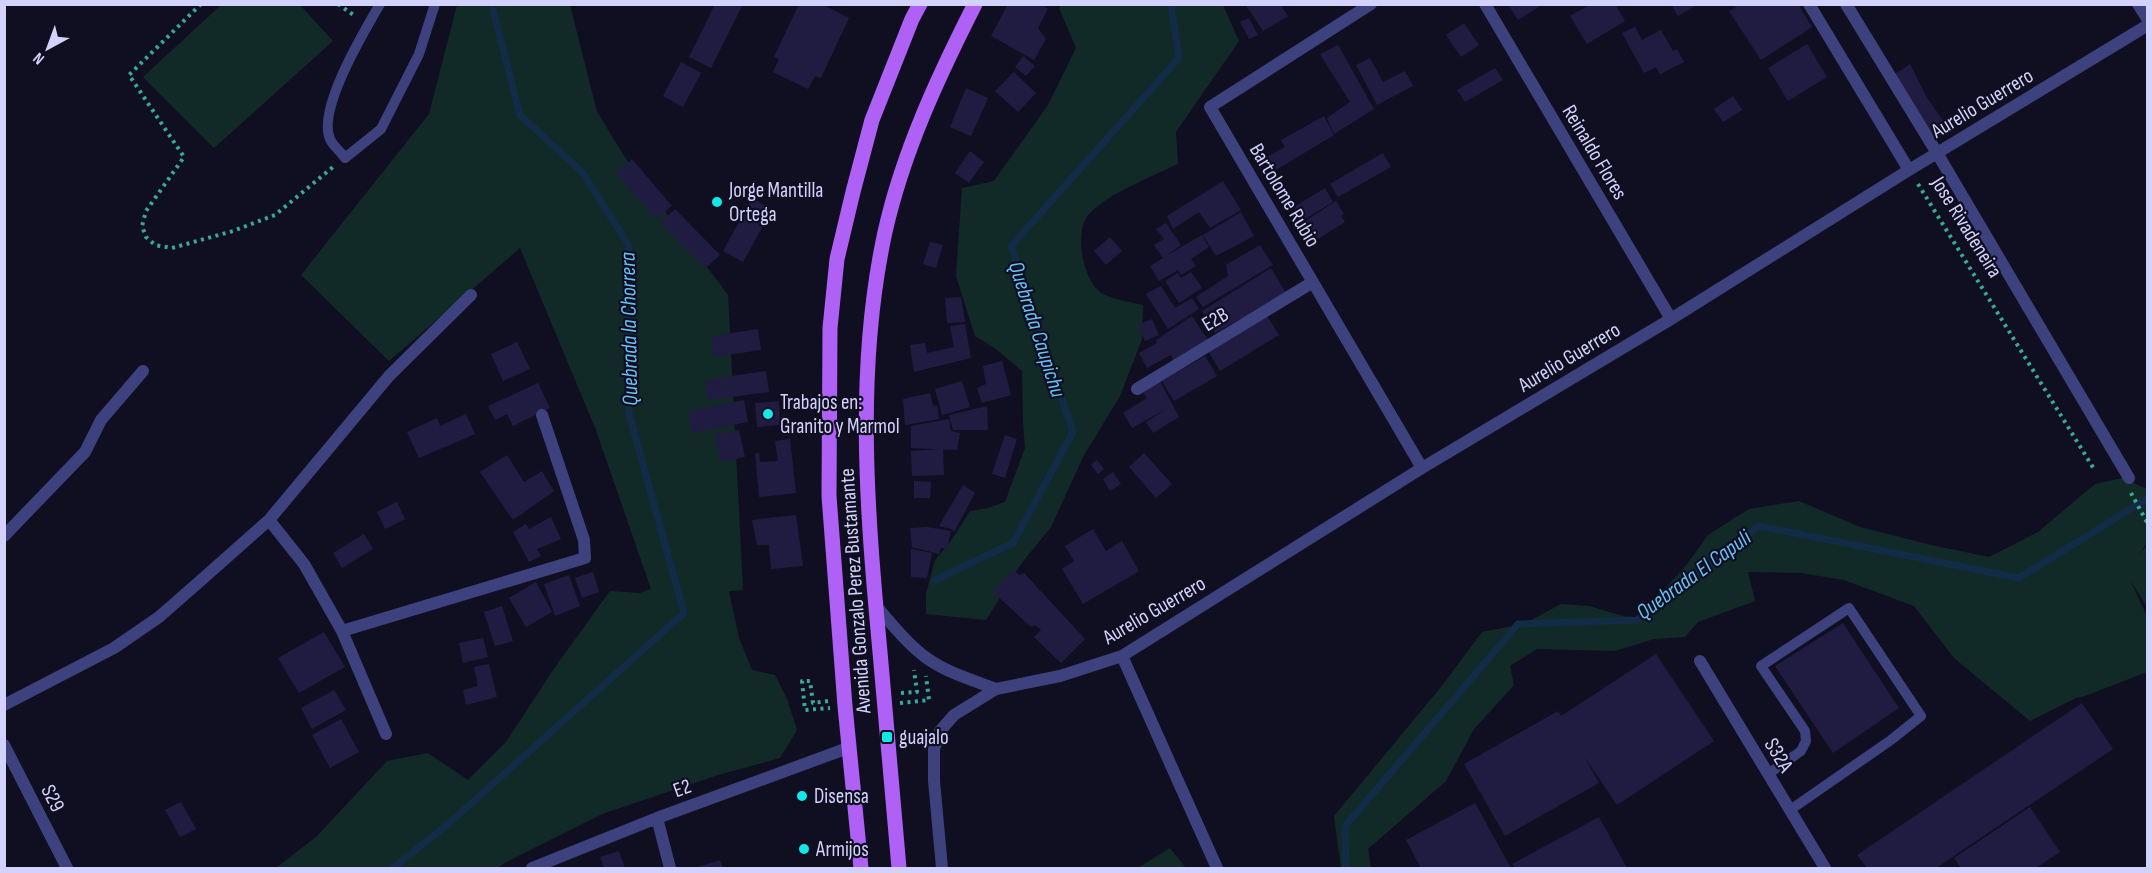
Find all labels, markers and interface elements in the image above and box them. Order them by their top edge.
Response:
north arrow [18,18,78,78]
text: N [30,48,49,68]
street label: Aurelio Guerrero [1926,63,2038,144]
street label: Reinaldo Flores [1557,100,1633,204]
street label: Bartolome Rubio [1244,139,1325,252]
street label: Jose Rivadeneira [1925,171,2007,282]
place label: Jorge Mantilla Ortega [728,178,823,227]
marker: Jorge Mantilla Ortega [710,195,724,209]
water label: Quebrada la Chorrera [615,252,644,406]
water label: Quebrada Caupichu [1002,258,1071,401]
street label: E2B [1197,302,1233,337]
street label: Aurelio Guerrero [1513,317,1625,398]
place label: Trabajos en: Granito y Marmol [780,390,900,439]
marker: Trabajos en: Granito y Marmol [761,407,775,421]
street label: Avenida Gonzalo Perez Bustamante [834,468,877,715]
water label: Quebrada El Capuli [1631,524,1757,626]
street label: Aurelio Guerrero [1098,571,1210,650]
place label: guajalo [899,725,949,750]
marker: guajalo [880,730,894,744]
street label: S32A [1759,734,1799,778]
street label: E2 [670,774,695,803]
street label: S29 [35,781,70,816]
place label: Disensa [814,784,869,809]
marker: Disensa [795,789,809,803]
place label: Armijos [815,837,869,862]
marker: Armijos [797,842,811,856]

